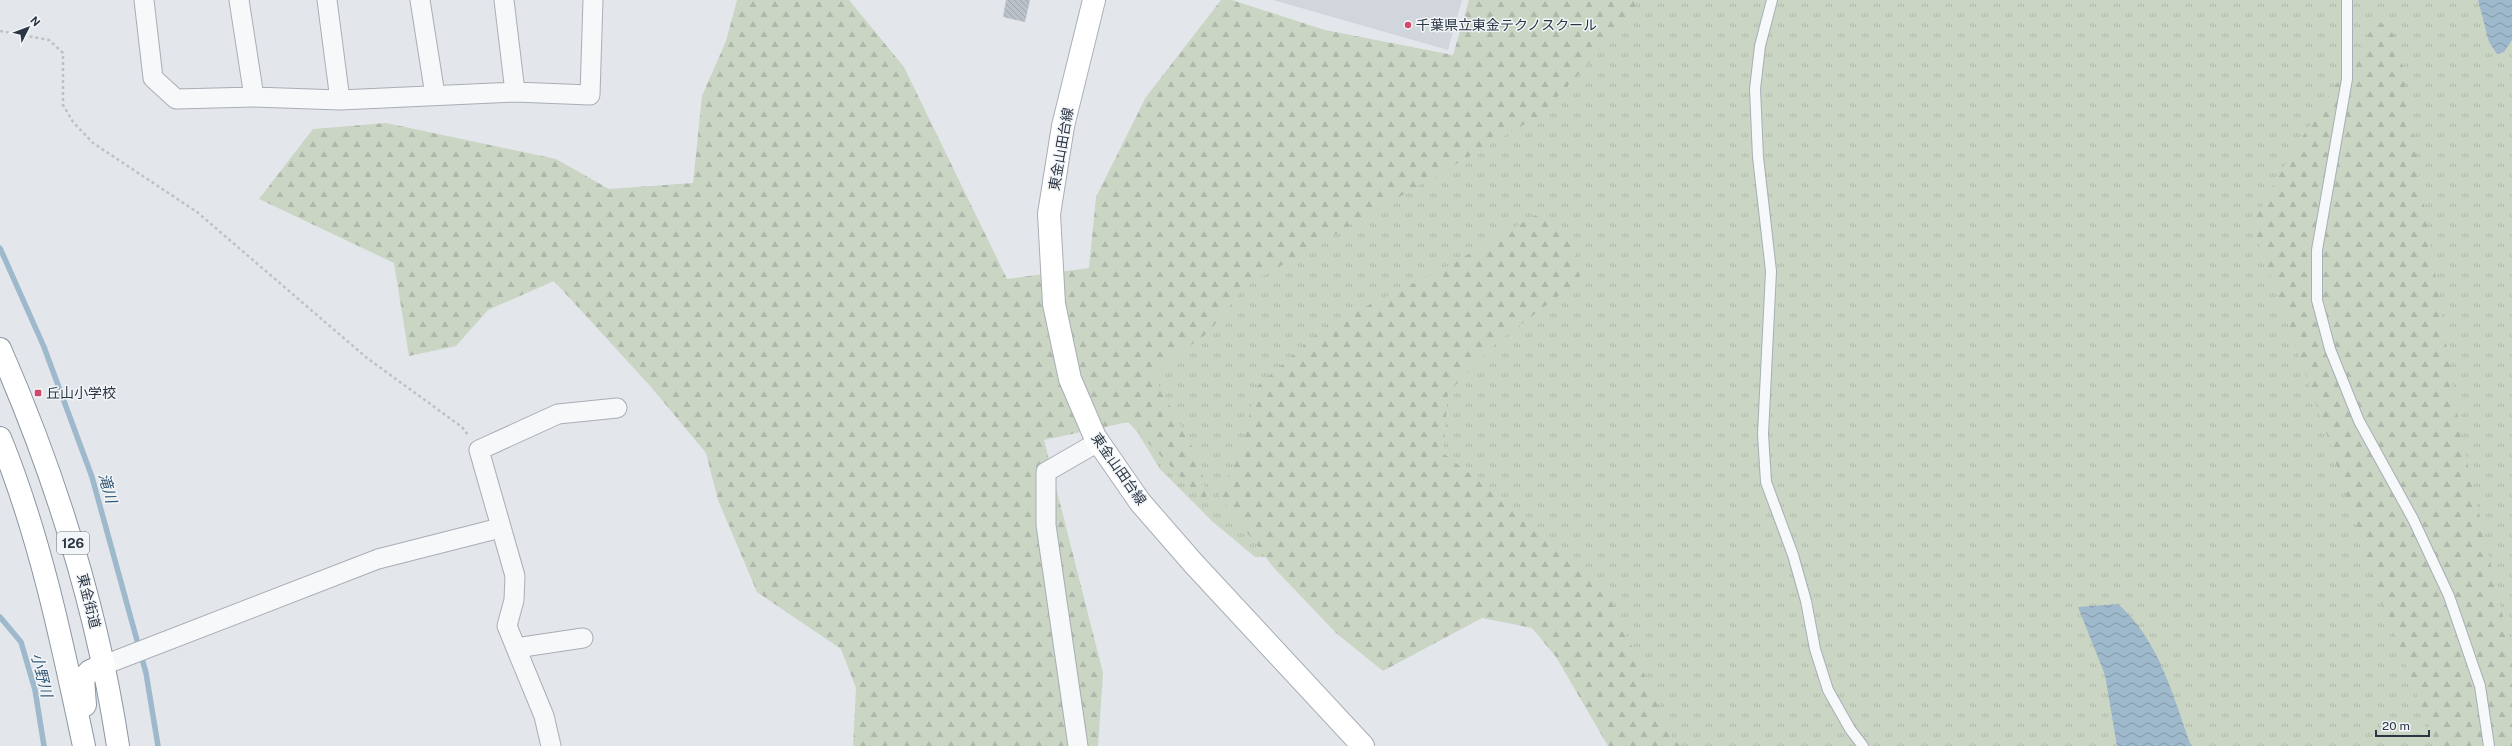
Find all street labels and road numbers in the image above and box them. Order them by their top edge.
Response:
street label: 東金山田台線 [1046,106,1076,192]
street label: 東金山田台線 [1088,430,1150,508]
road number: 126 [57,532,89,554]
street label: 東金街道 [74,572,104,630]

